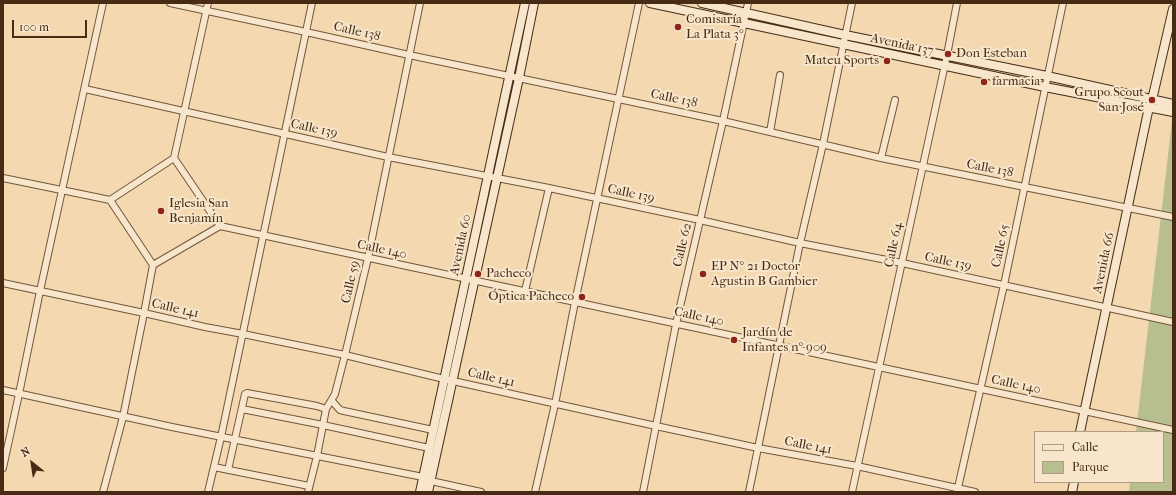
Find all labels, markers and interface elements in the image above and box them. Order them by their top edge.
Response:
scale bar [14,12,89,38]
place label: Comisaría La Plata 3° [686,12,744,43]
street label: Calle 138 [332,19,382,45]
text: 100 m [19,20,49,34]
marker: Comisaría La Plata 3° [673,22,683,32]
street label: Avenida 137 [869,31,935,59]
place label: Don Esteban [956,46,1027,62]
marker: Don Esteban [943,49,953,59]
place label: Mateu Sports [805,53,879,69]
marker: Mateu Sports [882,56,892,66]
place label: farmacia [992,74,1040,90]
marker: farmacia [979,77,989,87]
place label: Grupo Scout San José [1075,85,1144,116]
street label: Calle 138 [649,86,699,112]
marker: Grupo Scout San José [1147,95,1157,105]
street label: Calle 139 [289,116,339,142]
street label: Calle 138 [965,157,1015,181]
street label: Calle 139 [606,181,656,207]
place label: Iglesia San Benjamín [169,196,229,227]
marker: Iglesia San Benjamín [156,206,166,216]
street label: Avenida 60 [447,213,475,277]
street label: Calle 62 [670,221,696,269]
street label: Calle 64 [882,221,906,269]
street label: Calle 65 [989,223,1013,269]
street label: Avenida 66 [1090,231,1118,295]
street label: Calle 140 [356,237,408,263]
street label: Calle 139 [923,249,973,275]
street label: Calle 59 [339,259,363,305]
place label: EP N° 21 Doctor Agustin B Gambier [711,259,817,290]
place label: Pacheco [486,266,531,282]
marker: Pacheco [473,269,483,279]
marker: EP N° 21 Doctor Agustin B Gambier [698,269,708,279]
place label: Óptica Pacheco [488,289,574,305]
marker: Óptica Pacheco [577,292,587,302]
street label: Calle 141 [150,296,200,322]
street label: Calle 140 [673,304,725,330]
place label: Jardín de Infantes n° 909 [742,325,827,356]
marker: Jardín de Infantes n° 909 [729,335,739,345]
street label: Calle 141 [466,365,516,391]
street label: Calle 140 [990,372,1042,398]
legend [1034,431,1164,483]
street label: Calle 141 [783,434,833,458]
text: Calle [1072,440,1098,454]
north arrow [12,443,52,483]
text: N [19,444,33,460]
text: Parque [1072,460,1109,474]

